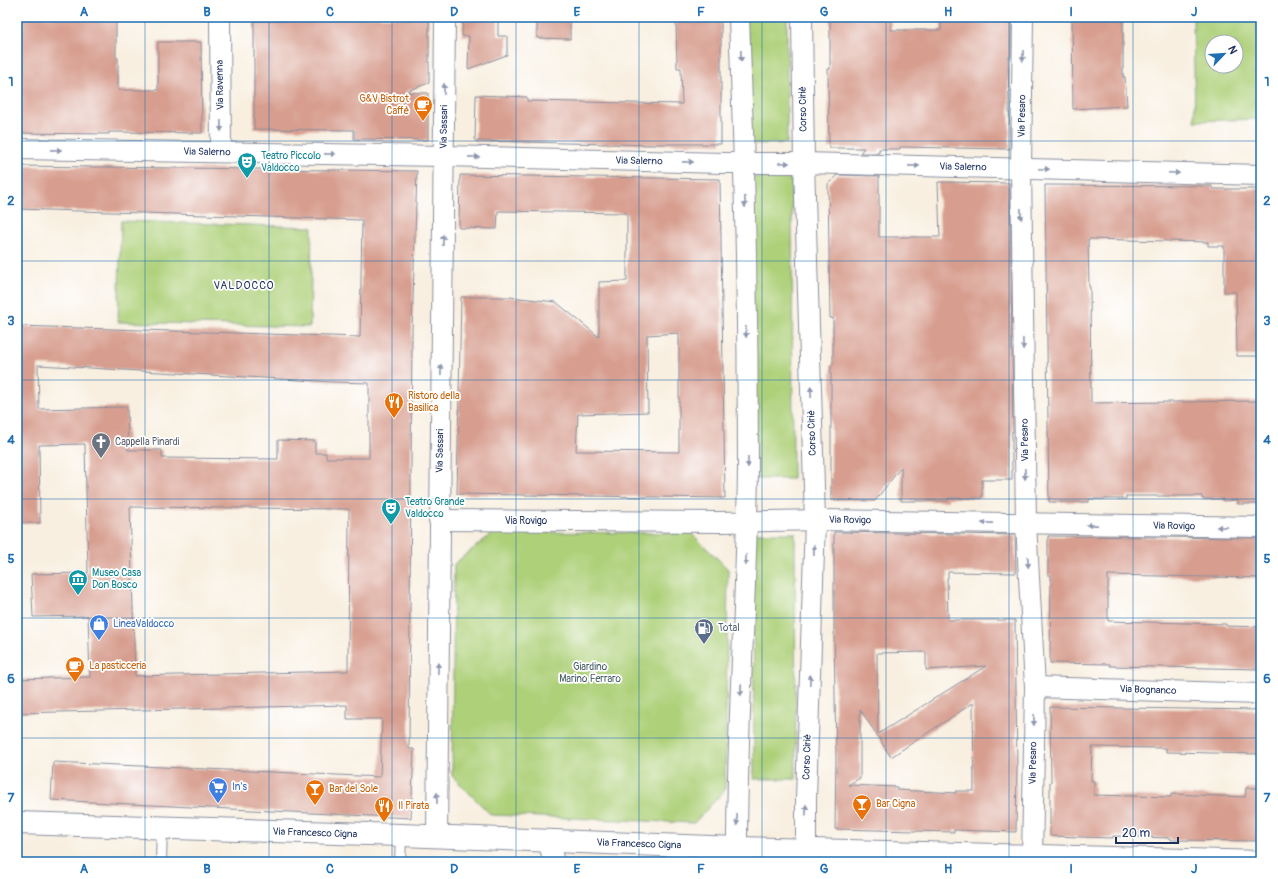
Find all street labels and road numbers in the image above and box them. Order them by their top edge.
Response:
street label: Via Ravenna [214,59,226,110]
street label: Corso Ciriè [797,86,809,132]
street label: Via Pesaro [1016,94,1028,138]
street label: Via Sassari [438,105,450,149]
street label: Via Salerno [183,146,231,158]
street label: Via Salerno [615,155,663,167]
street label: Via Salerno [939,161,987,173]
street label: Corso Ciriè [805,410,819,456]
street label: Via Pesaro [1019,418,1031,462]
street label: Via Sassari [434,429,446,473]
street label: Via Rovigo [829,514,872,526]
street label: Via Rovigo [505,515,548,527]
street label: Via Rovigo [1153,520,1196,532]
street label: Via Bognanco [1119,683,1177,697]
street label: Corso Ciriè [800,734,814,780]
street label: Via Pesaro [1027,741,1039,785]
street label: Via Francesco Cigna [273,826,358,840]
street label: Via Francesco Cigna [597,837,682,851]

